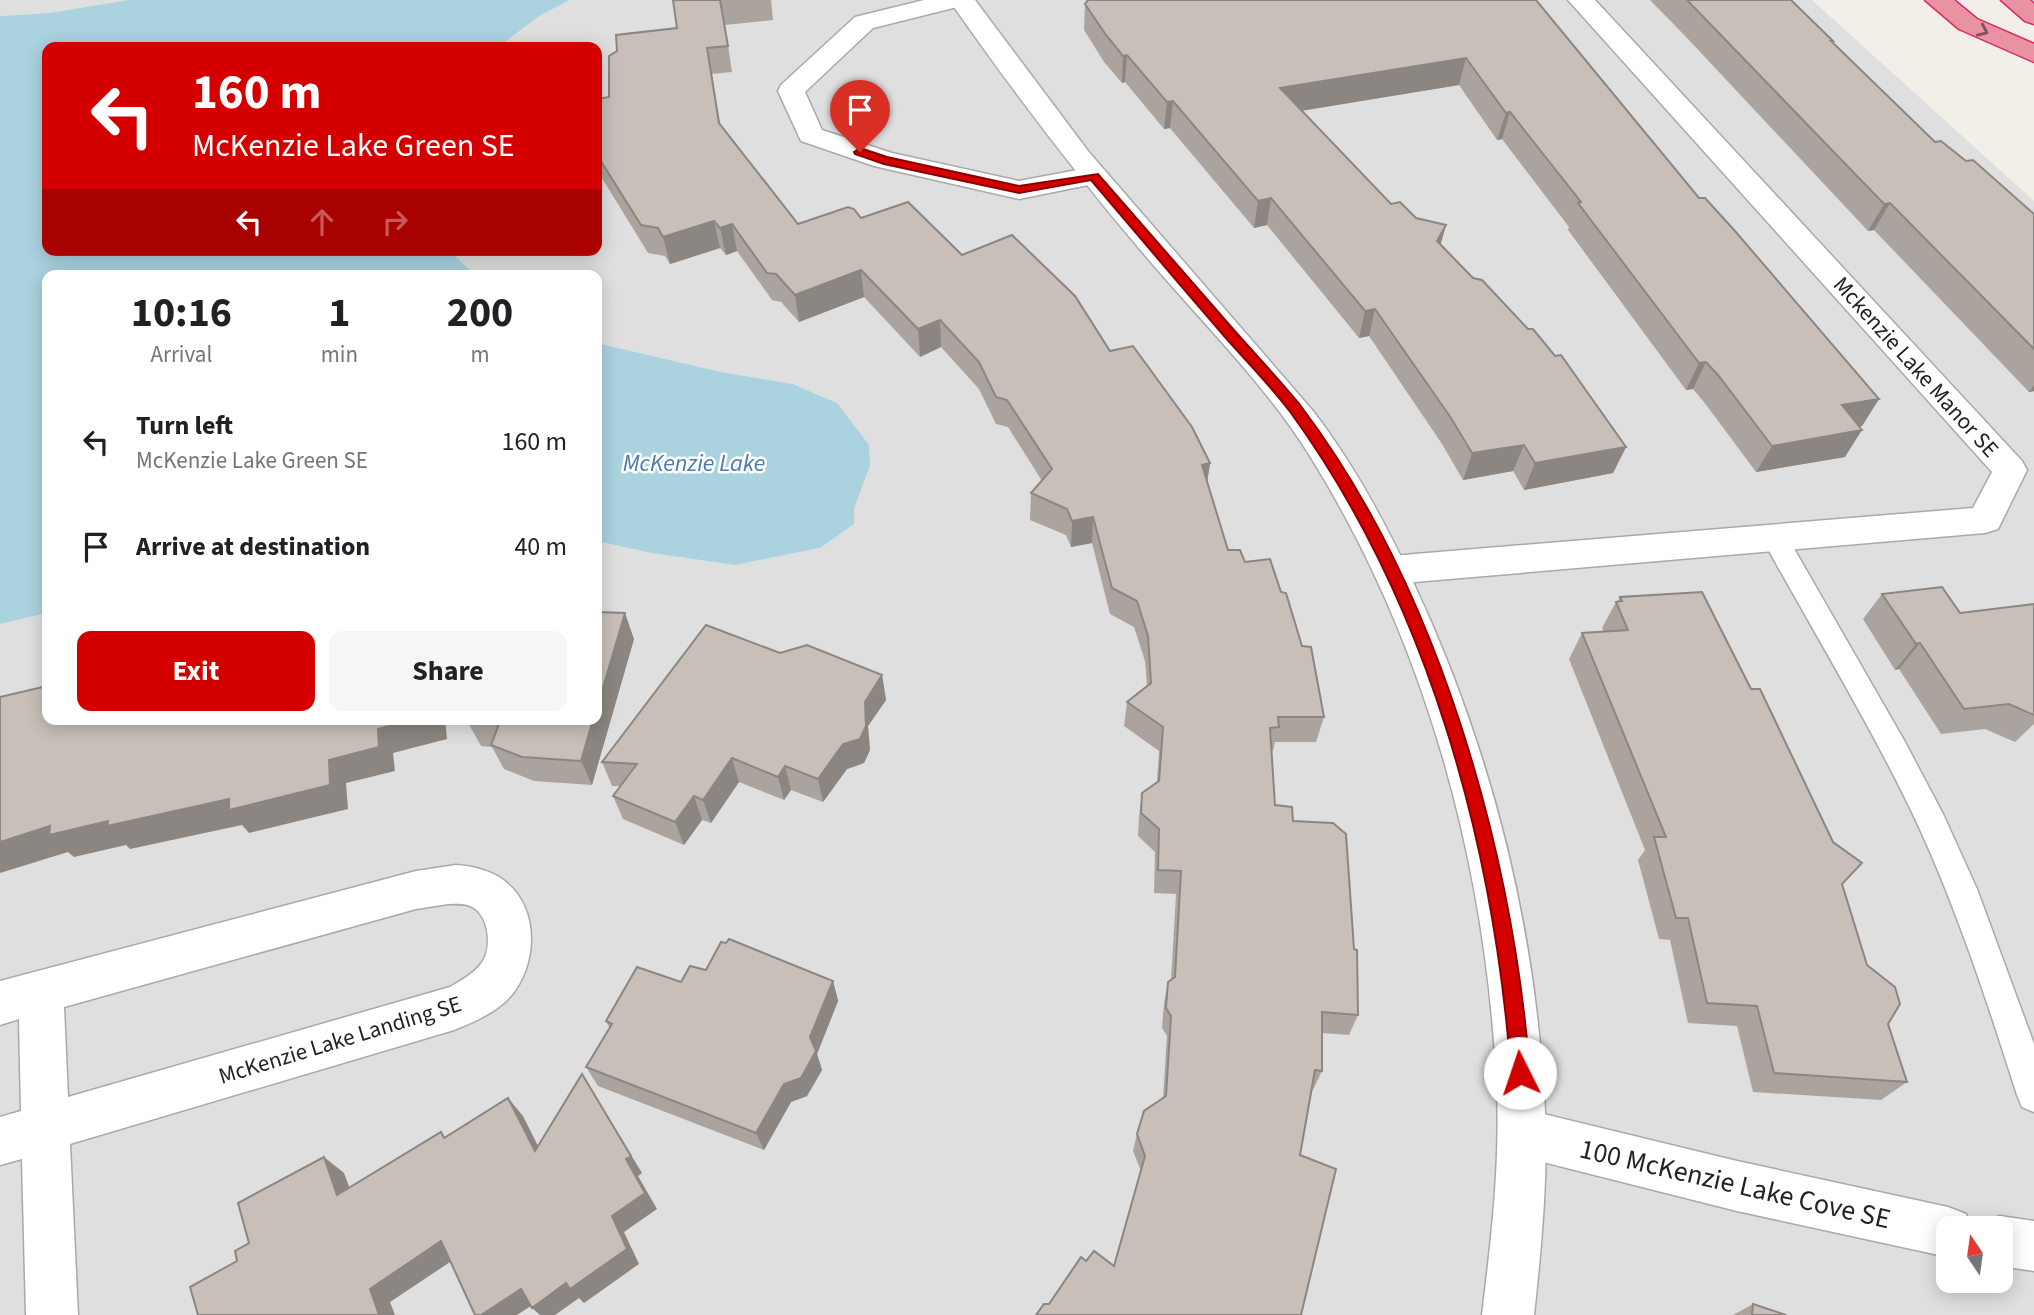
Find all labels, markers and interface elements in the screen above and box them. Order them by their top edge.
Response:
one-way arrow [1976,23,1989,37]
text: 160 m [192,58,321,128]
icon: left [77,70,168,161]
pin [830,80,890,152]
icon: arrive [841,91,879,129]
text: McKenzie Lake Green SE [192,123,515,169]
icon: left [230,203,268,241]
icon: ahead [303,203,341,241]
icon: right [376,203,414,241]
street label: Mckenzie Lake Manor SE [1826,269,2006,465]
text: 10:16 [131,283,232,343]
text: 1 [328,283,350,343]
text: 200 [447,283,513,343]
text: Arrival [150,338,212,371]
text: min [321,338,358,371]
text: m [470,338,490,371]
text: Turn left [136,407,233,444]
icon: left [77,423,115,461]
text: 160 m [501,423,567,460]
text: McKenzie Lake Green SE [136,444,368,477]
water label: McKenzie Lake [623,446,765,481]
icon: arrive [77,528,115,566]
text: Arrive at destination [136,528,370,565]
text: 40 m [514,528,567,565]
button: Exit [77,631,315,711]
button: Share [329,631,567,711]
street label: McKenzie Lake Landing SE [214,987,466,1093]
position arrow [1483,1036,1557,1110]
street label: 100 McKenzie Lake Cove SE [1576,1129,1894,1239]
north arrow [1936,1216,2012,1293]
map controls [1936,1216,2013,1293]

